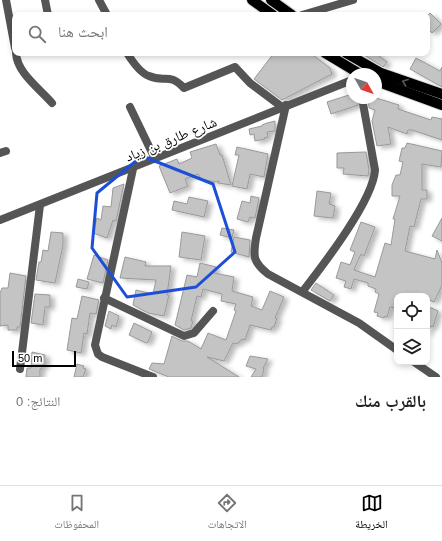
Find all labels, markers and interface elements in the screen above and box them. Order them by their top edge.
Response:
search box [12,12,430,56]
icon: search [26,23,48,45]
text: ابحث هنا [58,23,108,40]
north arrow [346,68,382,104]
one-way arrow [402,78,409,86]
street label: شارع طارق بن زياد [123,113,220,166]
map controls [394,293,430,365]
button: locate [394,293,430,329]
button: layers [394,329,430,365]
scale bar [12,349,76,368]
text: 50 m [18,352,42,364]
text: بالقرب منك [355,392,426,411]
text: النتائج: 0 [16,394,60,409]
tab: المحفوظات [54,492,99,535]
tab: الاتجاهات [208,492,247,535]
tab: الخريطة [355,492,388,535]

